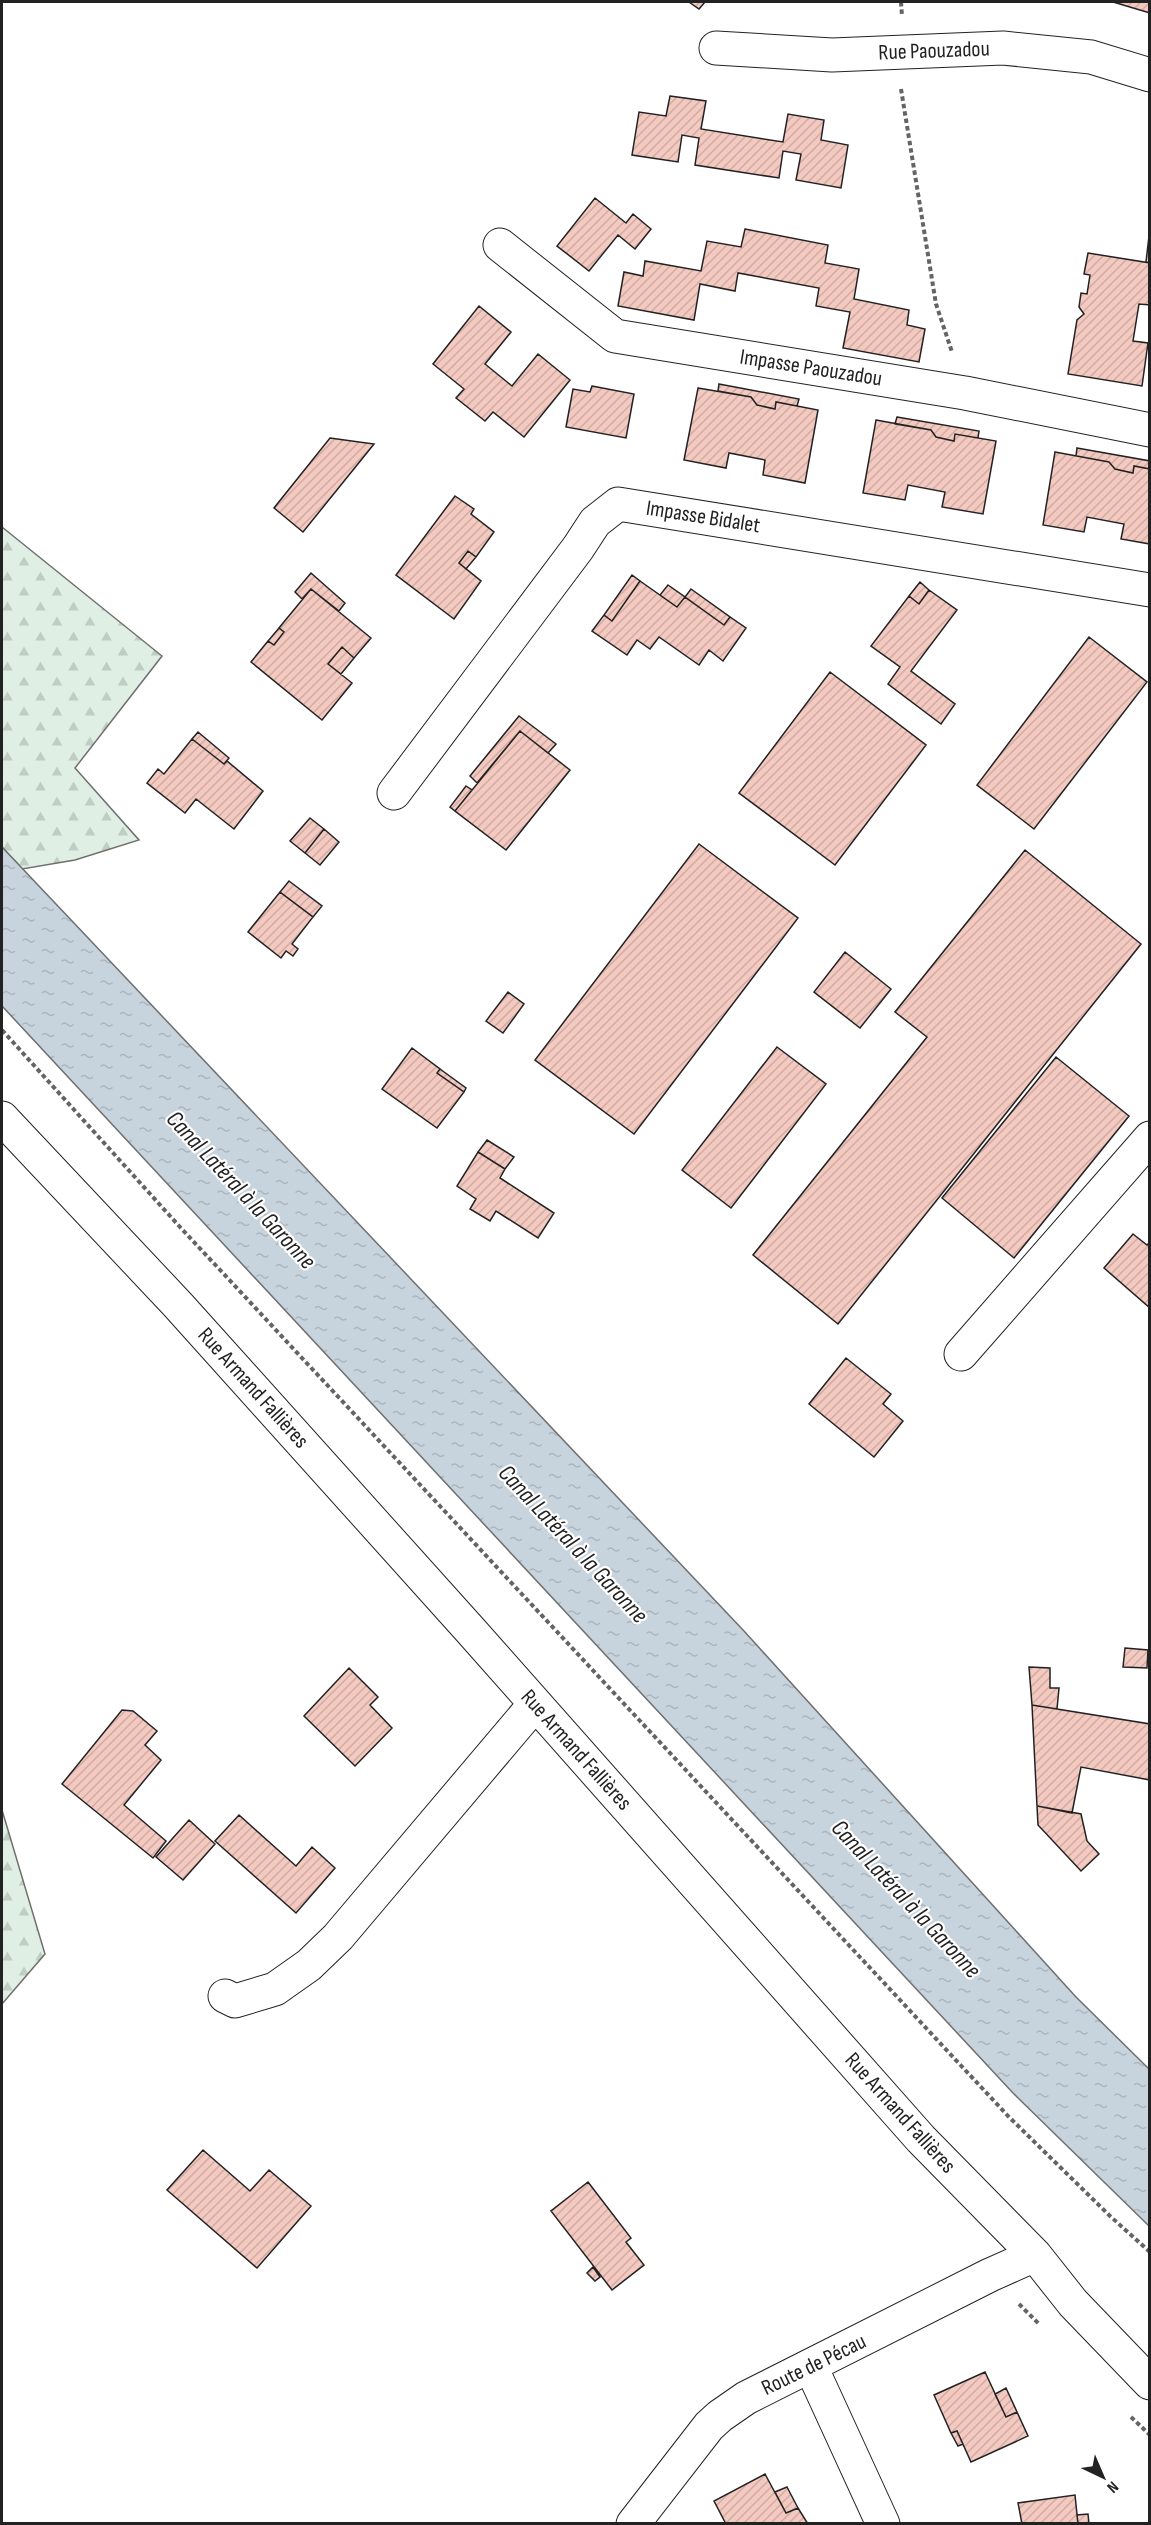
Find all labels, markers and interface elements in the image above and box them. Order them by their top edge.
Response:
street label: Rue Paouzadou [878,36,990,66]
street label: Impasse Paouzadou [738,343,884,393]
street label: Impasse Bidalet [644,495,762,539]
water label: Canal Latéral à la Garonne [160,1105,322,1275]
street label: Rue Armand Fallières [192,1322,314,1454]
water label: Canal Latéral à la Garonne [492,1459,654,1629]
street label: Rue Armand Fallières [515,1684,637,1816]
water label: Canal Latéral à la Garonne [825,1814,987,1984]
street label: Rue Armand Fallières [839,2047,961,2179]
street label: Route de Pécau [757,2328,871,2402]
north arrow [1073,2447,1133,2507]
text: N [1103,2477,1122,2497]

